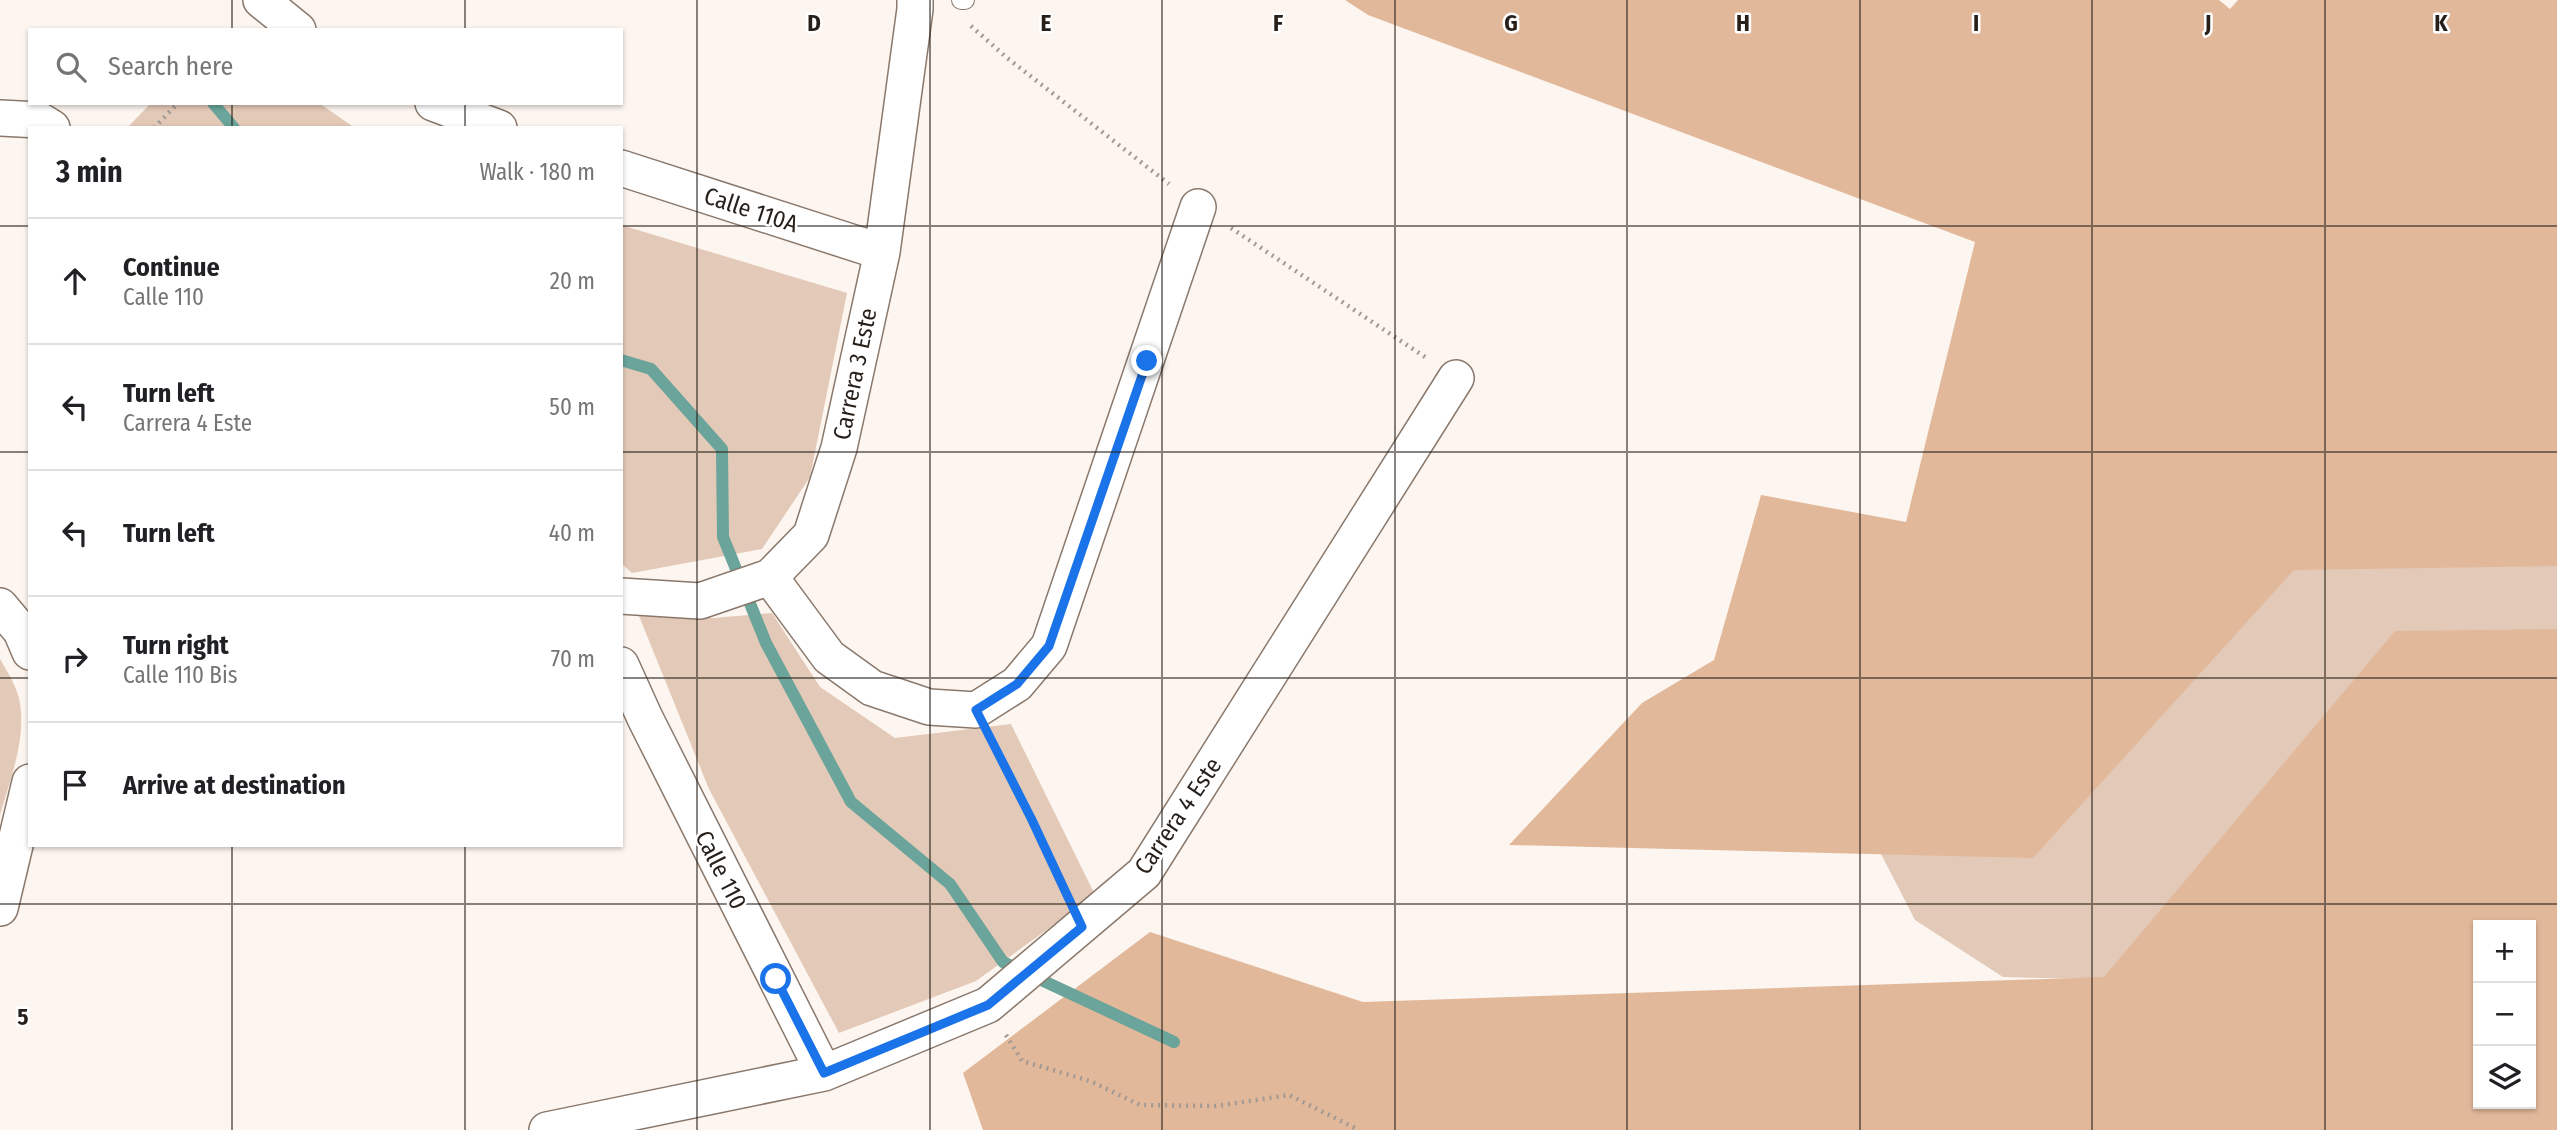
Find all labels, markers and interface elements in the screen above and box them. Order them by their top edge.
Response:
text: D [807,9,821,37]
text: E [1041,9,1052,37]
text: F [1273,9,1283,37]
text: G [1504,9,1518,37]
text: H [1736,9,1750,37]
text: I [1973,9,1979,37]
text: J [2204,9,2211,37]
text: K [2434,9,2448,37]
search box [28,28,623,105]
icon: search [52,48,90,86]
text: Search here [108,51,233,82]
text: 3 min [56,154,123,190]
text: Walk · 180 m [479,158,595,186]
street label: Calle 110A [701,182,802,238]
text: Continue [123,252,220,283]
icon: ahead [56,262,94,300]
text: 20 m [550,267,595,295]
text: Calle 110 [123,283,204,311]
street label: Carrera 3 Este [827,306,883,442]
route end [1131,345,1162,376]
text: Turn left [123,378,215,409]
icon: left [56,388,94,426]
text: 50 m [549,393,595,421]
text: Carrera 4 Este [123,409,252,437]
icon: left [56,514,94,552]
text: Turn left [123,518,215,549]
text: 40 m [549,519,595,547]
text: Turn right [123,630,229,661]
icon: right [56,640,94,678]
text: 70 m [551,645,595,673]
text: Calle 110 Bis [123,661,238,689]
street label: Carrera 4 Este [1129,752,1227,880]
icon: arrive [56,766,94,804]
text: Arrive at destination [123,770,346,801]
street label: Calle 110 [689,826,753,914]
map controls [2473,920,2536,1109]
button: + [2473,920,2536,983]
route start [760,963,791,994]
button: − [2473,983,2536,1046]
text: 5 [17,1003,29,1031]
button: layers [2473,1046,2536,1109]

